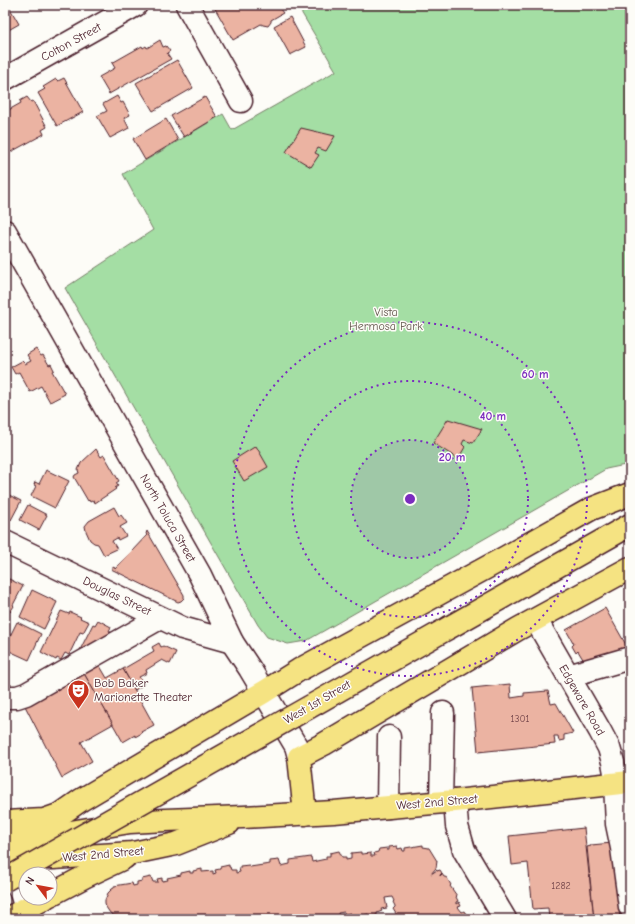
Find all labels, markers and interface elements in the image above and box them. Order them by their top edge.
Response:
street label: Colton Street [39,19,104,64]
park label: Vista Hermosa Park [349,305,423,333]
text: 60 m [522,367,548,381]
text: 40 m [480,409,506,423]
text: 20 m [439,450,465,464]
street label: North Toluca Street [137,472,199,565]
centre of rings [403,492,417,506]
street label: Douglas Street [81,573,154,619]
street label: Edgeware Road [556,662,608,738]
place label: Bob Baker Marionette Theater [94,676,192,704]
theatre icon: Bob Baker Marionette Theater [65,677,91,710]
street label: West 1st Street [281,677,354,727]
house number: 1301 [510,713,530,725]
street label: West 2nd Street [396,791,479,813]
street label: West 2nd Street [62,843,145,865]
north arrow [18,866,58,906]
text: N [23,874,37,887]
house number: 1282 [551,880,571,892]

